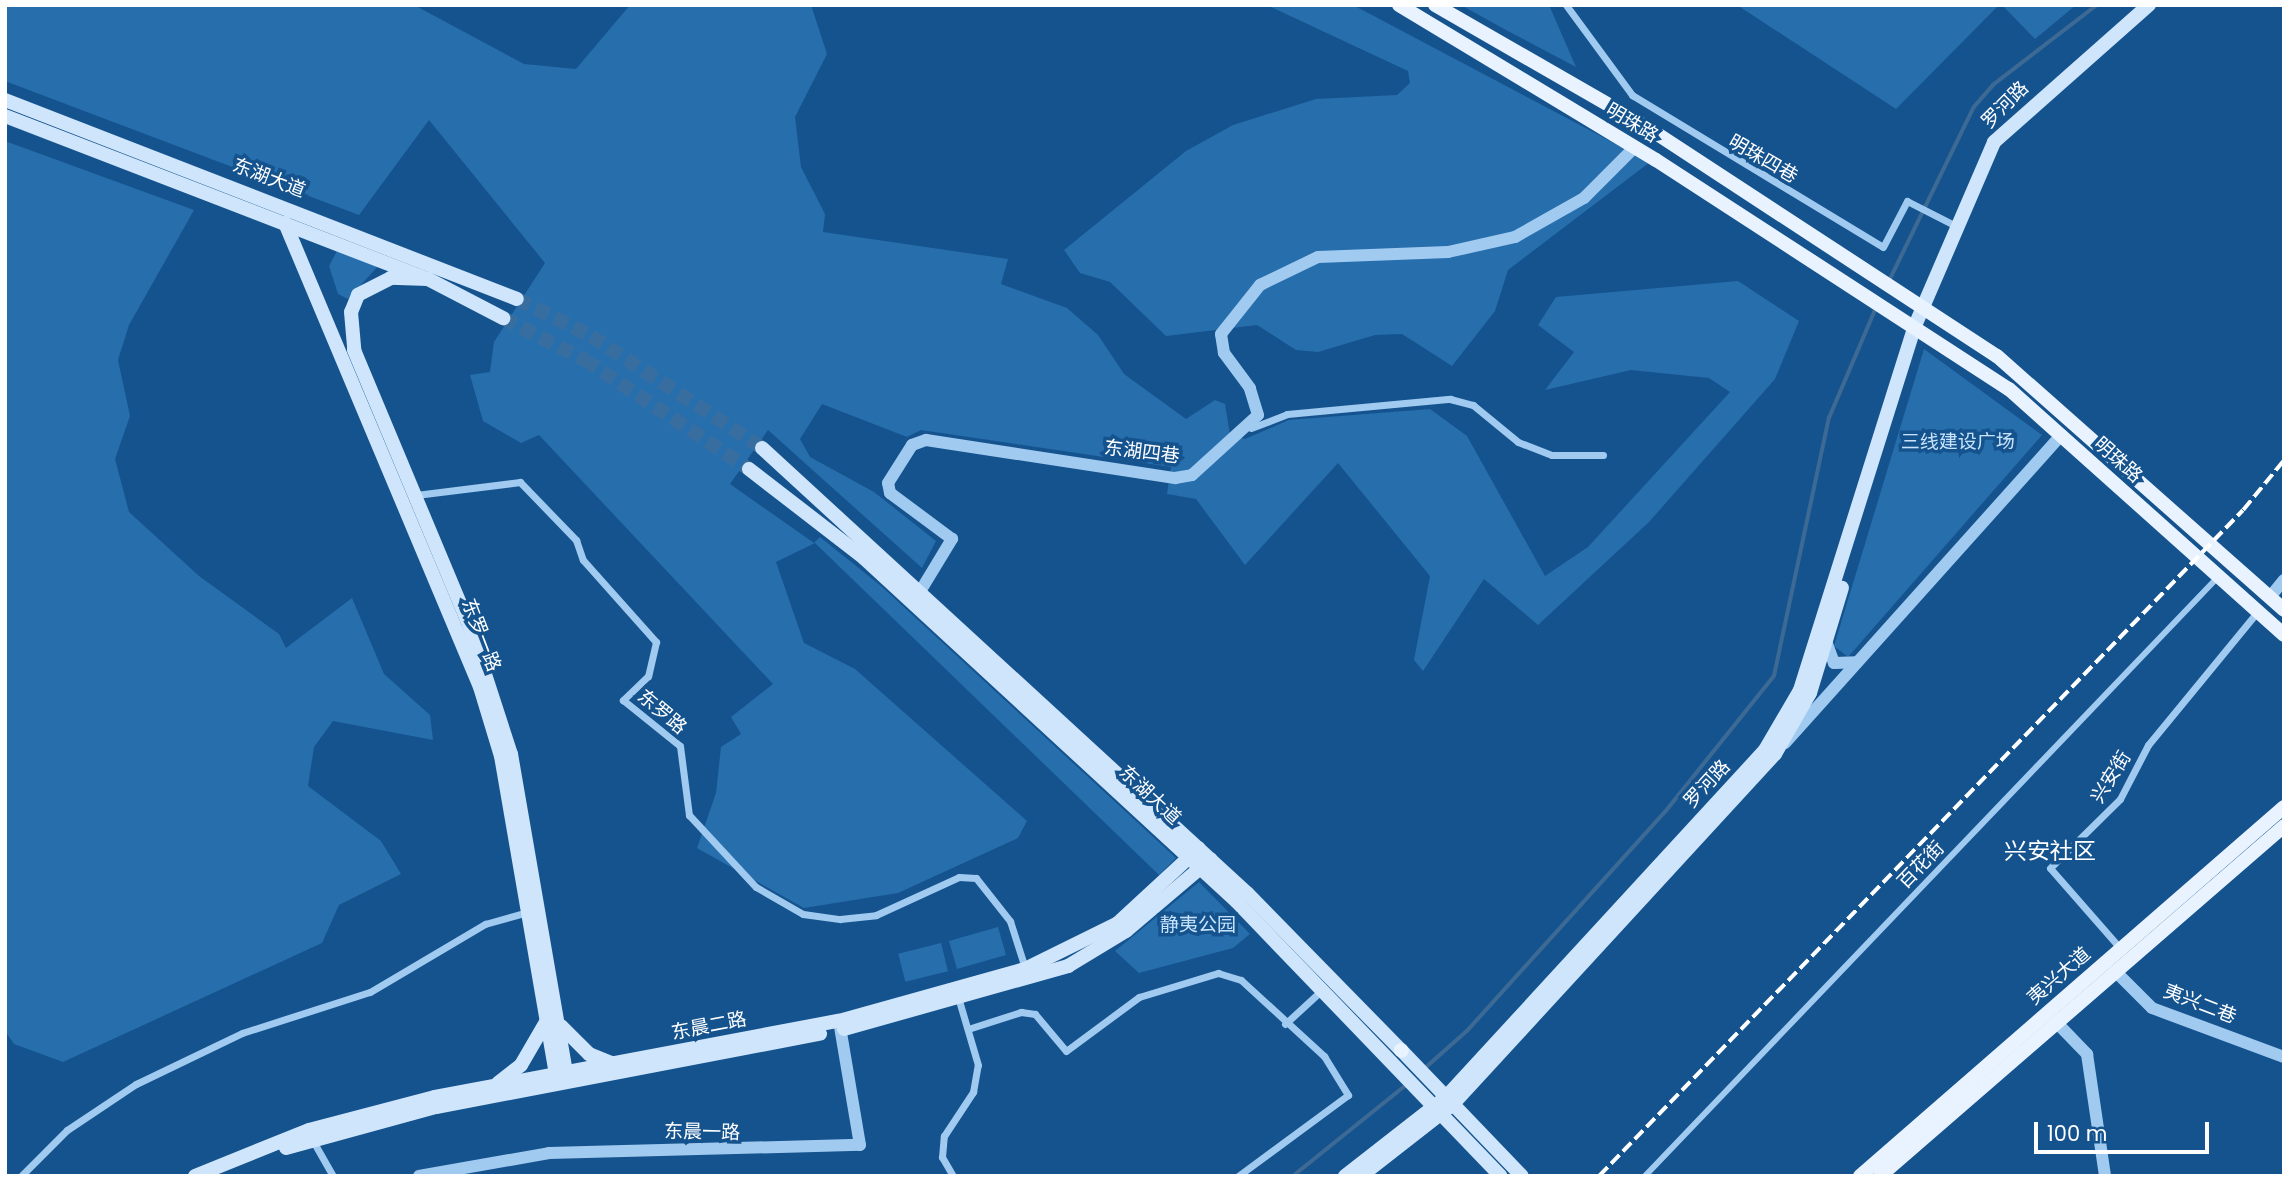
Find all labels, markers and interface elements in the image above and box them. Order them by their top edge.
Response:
street label: 罗河路 [1977,77,2033,133]
street label: 明珠路 [1602,99,1662,147]
street label: 明珠四巷 [1724,130,1802,188]
street label: 东湖大道 [229,154,309,202]
park label: 三线建设广场 [1901,431,2015,453]
street label: 明珠路 [2089,432,2147,488]
street label: 东湖四巷 [1103,436,1181,468]
street label: 东罗一路 [457,595,505,675]
street label: 东罗路 [633,685,691,739]
street label: 兴安街 [2086,747,2136,807]
street label: 罗河路 [1679,755,1735,813]
street label: 东湖大道 [1114,761,1186,829]
street label: 百花街 [1893,837,1949,893]
district label: 兴安社区 [2004,837,2096,865]
park label: 静夷公园 [1160,914,1236,936]
street label: 夷兴大道 [2023,942,2095,1010]
street label: 夷兴二巷 [2160,980,2240,1028]
street label: 东晨二路 [670,1008,748,1044]
scale bar [2037,1108,2212,1152]
text: 100 m [2047,1119,2107,1148]
street label: 东晨一路 [664,1120,740,1144]

